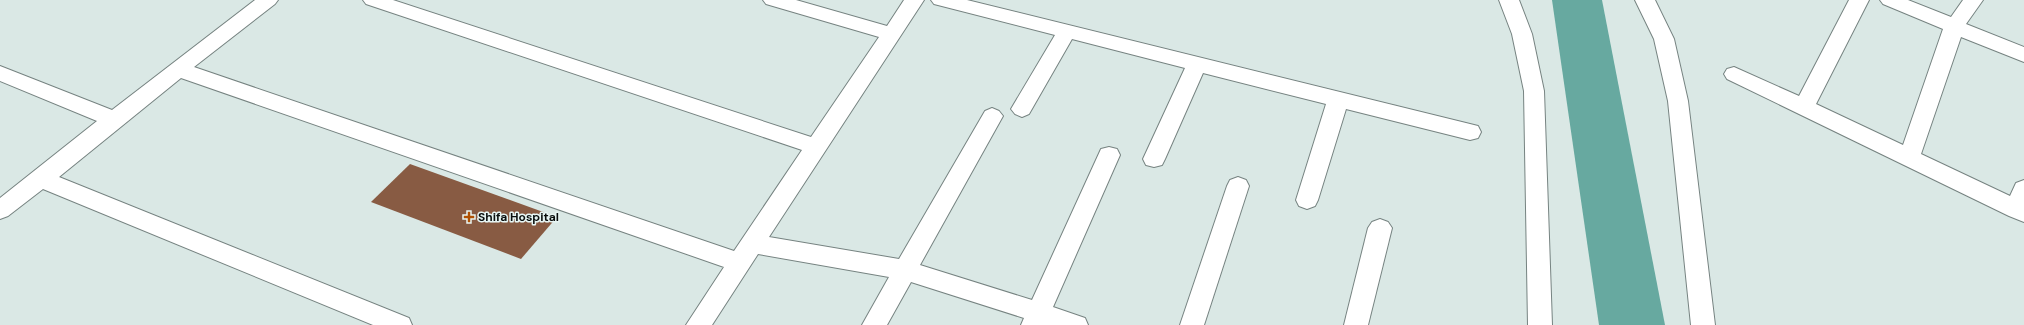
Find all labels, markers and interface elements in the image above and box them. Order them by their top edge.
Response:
place label: Shifa Hospital [478,209,559,225]
marker: Shifa Hospital [463,211,475,223]

